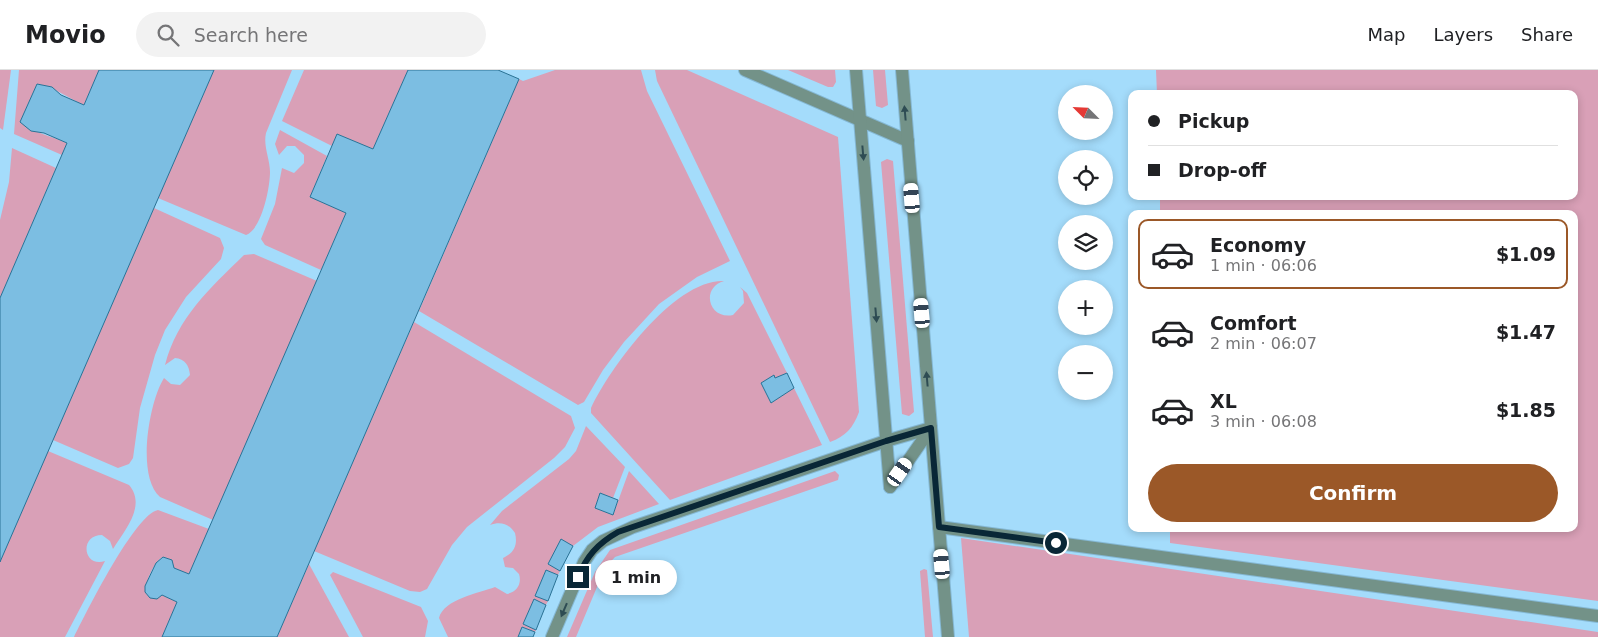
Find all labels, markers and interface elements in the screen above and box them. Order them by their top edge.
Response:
search box [136,12,486,57]
text: Movio [25,21,106,49]
icon: search [154,21,182,49]
text: Search here [194,24,308,46]
text: Map [1367,24,1405,45]
text: Layers [1433,24,1493,45]
text: Share [1521,24,1573,45]
north arrow [1058,85,1112,140]
map controls [1058,85,1113,400]
one-way arrow [901,104,909,120]
text: Pickup [1178,110,1249,132]
one-way arrow [859,146,867,162]
button: locate [1058,150,1113,205]
text: Drop-off [1178,159,1266,181]
car [903,182,920,214]
button: layers [1058,215,1113,270]
icon: car [1150,232,1195,277]
text: Economy [1210,234,1306,256]
text: $1.09 [1496,243,1556,265]
text: 1 min · 06:06 [1210,256,1317,275]
button: + [1058,280,1113,335]
car [913,297,930,329]
one-way arrow [873,308,881,324]
icon: car [1150,310,1195,355]
text: Comfort [1210,312,1297,334]
text: $1.47 [1496,321,1556,343]
text: 2 min · 06:07 [1210,334,1317,353]
button: − [1058,345,1113,400]
one-way arrow [923,371,931,387]
icon: car [1150,388,1195,433]
text: XL [1210,390,1237,412]
text: $1.85 [1496,399,1556,421]
text: 3 min · 06:08 [1210,412,1317,431]
car [885,455,914,489]
button: Confirm [1148,464,1558,522]
route start [1045,532,1067,554]
car [933,548,950,580]
callout: 1 min [596,560,678,594]
route end [567,566,589,588]
text: 1 min [611,568,661,587]
one-way arrow [560,603,568,618]

